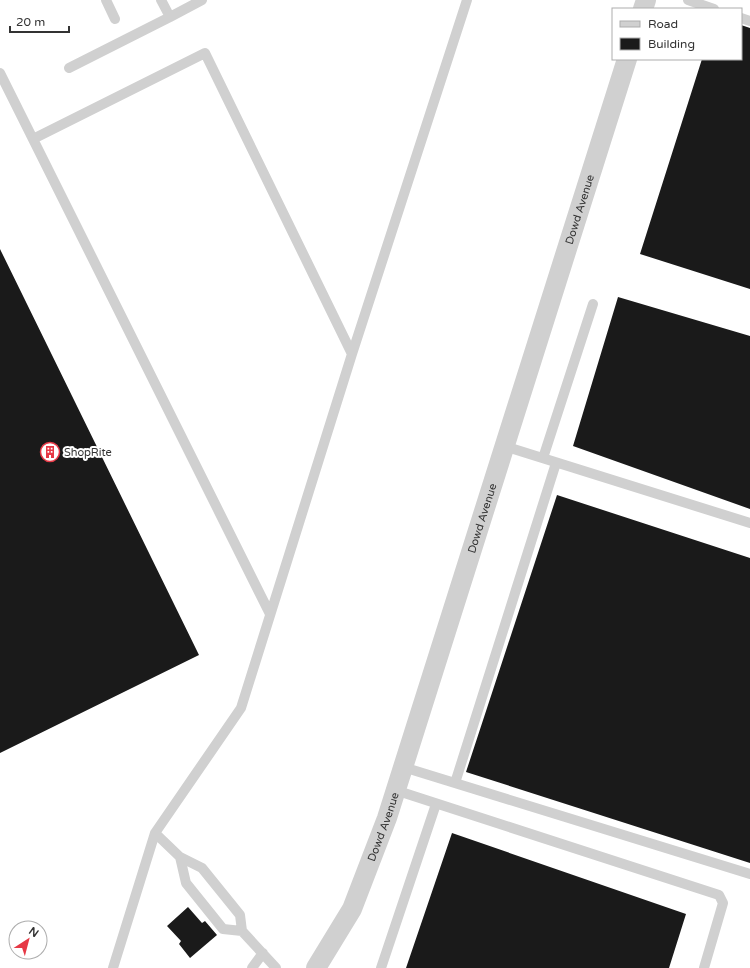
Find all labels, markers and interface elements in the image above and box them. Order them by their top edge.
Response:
scale bar [10,8,69,34]
legend [612,8,742,60]
text: 20 m [16,15,45,29]
text: Road [648,17,678,31]
text: Building [648,37,695,51]
street label: Dowd Avenue [563,173,597,246]
building icon: ShopRite [39,441,61,463]
place label: ShopRite [64,446,112,459]
street label: Dowd Avenue [465,482,499,555]
street label: Dowd Avenue [365,791,402,863]
north arrow [8,920,48,960]
text: N [26,924,41,940]

